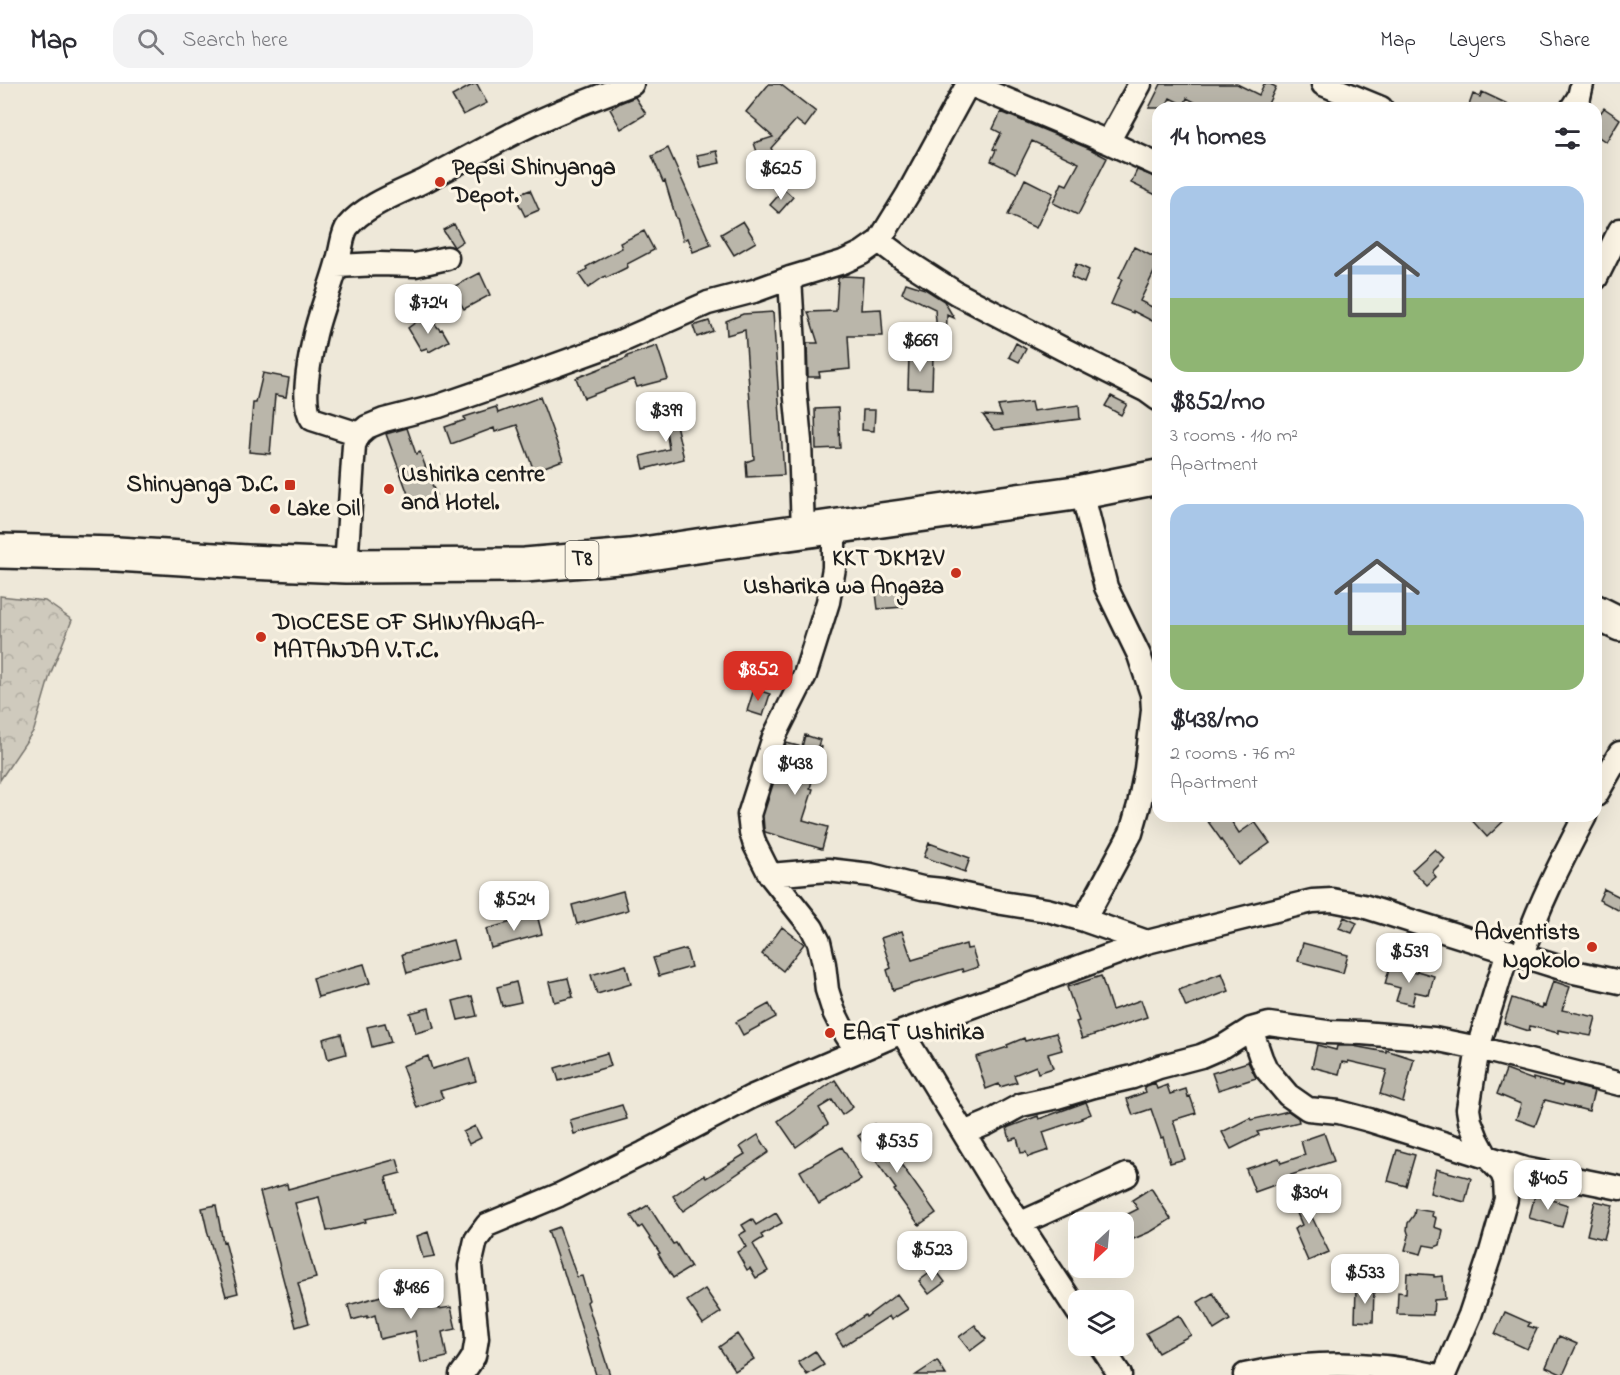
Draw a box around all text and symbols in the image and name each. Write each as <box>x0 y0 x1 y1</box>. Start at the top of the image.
search box <box>113 14 533 68</box>
text: Map <box>30 21 77 62</box>
icon: search <box>134 25 167 58</box>
text: Search here <box>182 25 288 57</box>
text: Map <box>1380 26 1416 56</box>
text: Layers <box>1449 26 1506 56</box>
text: Share <box>1539 26 1590 56</box>
text: 14 homes <box>1170 119 1266 157</box>
icon: filters <box>1551 122 1584 155</box>
pin: $625 <box>745 150 817 201</box>
place label: Pepsi Shinyanga Depot. <box>451 151 616 214</box>
text: $625 <box>760 155 802 184</box>
marker: Pepsi Shinyanga Depot. <box>433 175 447 189</box>
icon: home <box>1323 225 1431 333</box>
pin: $724 <box>392 284 464 335</box>
text: $724 <box>409 289 447 318</box>
pin: $669 <box>884 322 956 373</box>
text: $669 <box>902 327 938 356</box>
text: $852/mo <box>1170 384 1265 422</box>
pin: $399 <box>630 392 702 443</box>
text: $399 <box>650 397 682 426</box>
text: 3 rooms · 110 m² <box>1170 422 1298 451</box>
text: Apartment <box>1170 451 1258 480</box>
place label: Ushirika centre and Hotel. <box>401 458 546 521</box>
place label: Shinyanga D.C. <box>127 468 278 504</box>
marker: Shinyanga D.C. <box>283 478 297 492</box>
marker: Ushirika centre and Hotel. <box>382 482 396 496</box>
place label: Lake Oil <box>287 492 360 527</box>
marker: Lake Oil <box>268 502 282 516</box>
road number: T8 <box>566 541 598 579</box>
place label: KKT DKMZV Usharika wa Angaza <box>743 542 945 606</box>
icon: home <box>1323 543 1431 651</box>
marker: KKT DKMZV Usharika wa Angaza <box>949 566 963 580</box>
place label: DIOCESE OF SHINYANGA- MATANDA V.T.C. <box>272 606 545 669</box>
marker: DIOCESE OF SHINYANGA- MATANDA V.T.C. <box>254 630 268 644</box>
pin: $852 <box>722 651 794 702</box>
text: $852 <box>738 656 778 685</box>
text: $438/mo <box>1170 702 1259 740</box>
text: 2 rooms · 76 m² <box>1170 740 1295 769</box>
pin: $438 <box>759 745 831 796</box>
text: $438 <box>777 750 813 779</box>
text: Apartment <box>1170 769 1258 798</box>
pin: $524 <box>478 881 550 932</box>
text: $524 <box>493 886 535 915</box>
place label: Adventists Ngokolo <box>1474 916 1580 980</box>
pin: $539 <box>1373 933 1445 984</box>
text: $539 <box>1390 938 1428 967</box>
marker: Adventists Ngokolo <box>1585 940 1599 954</box>
place label: EAGT Ushirika <box>842 1016 985 1051</box>
marker: EAGT Ushirika <box>823 1026 837 1040</box>
pin: $535 <box>861 1123 933 1174</box>
text: $535 <box>875 1128 919 1157</box>
pin: $405 <box>1512 1160 1584 1211</box>
text: $405 <box>1528 1165 1568 1194</box>
pin: $304 <box>1273 1174 1345 1225</box>
text: $304 <box>1290 1179 1328 1208</box>
north arrow <box>1068 1212 1134 1278</box>
map controls <box>1068 1212 1134 1356</box>
pin: $523 <box>896 1231 968 1282</box>
text: $523 <box>911 1236 953 1265</box>
pin: $533 <box>1329 1254 1401 1305</box>
text: $533 <box>1345 1259 1385 1288</box>
pin: $486 <box>375 1269 447 1320</box>
text: $486 <box>393 1274 429 1303</box>
button: layers <box>1068 1290 1134 1356</box>

